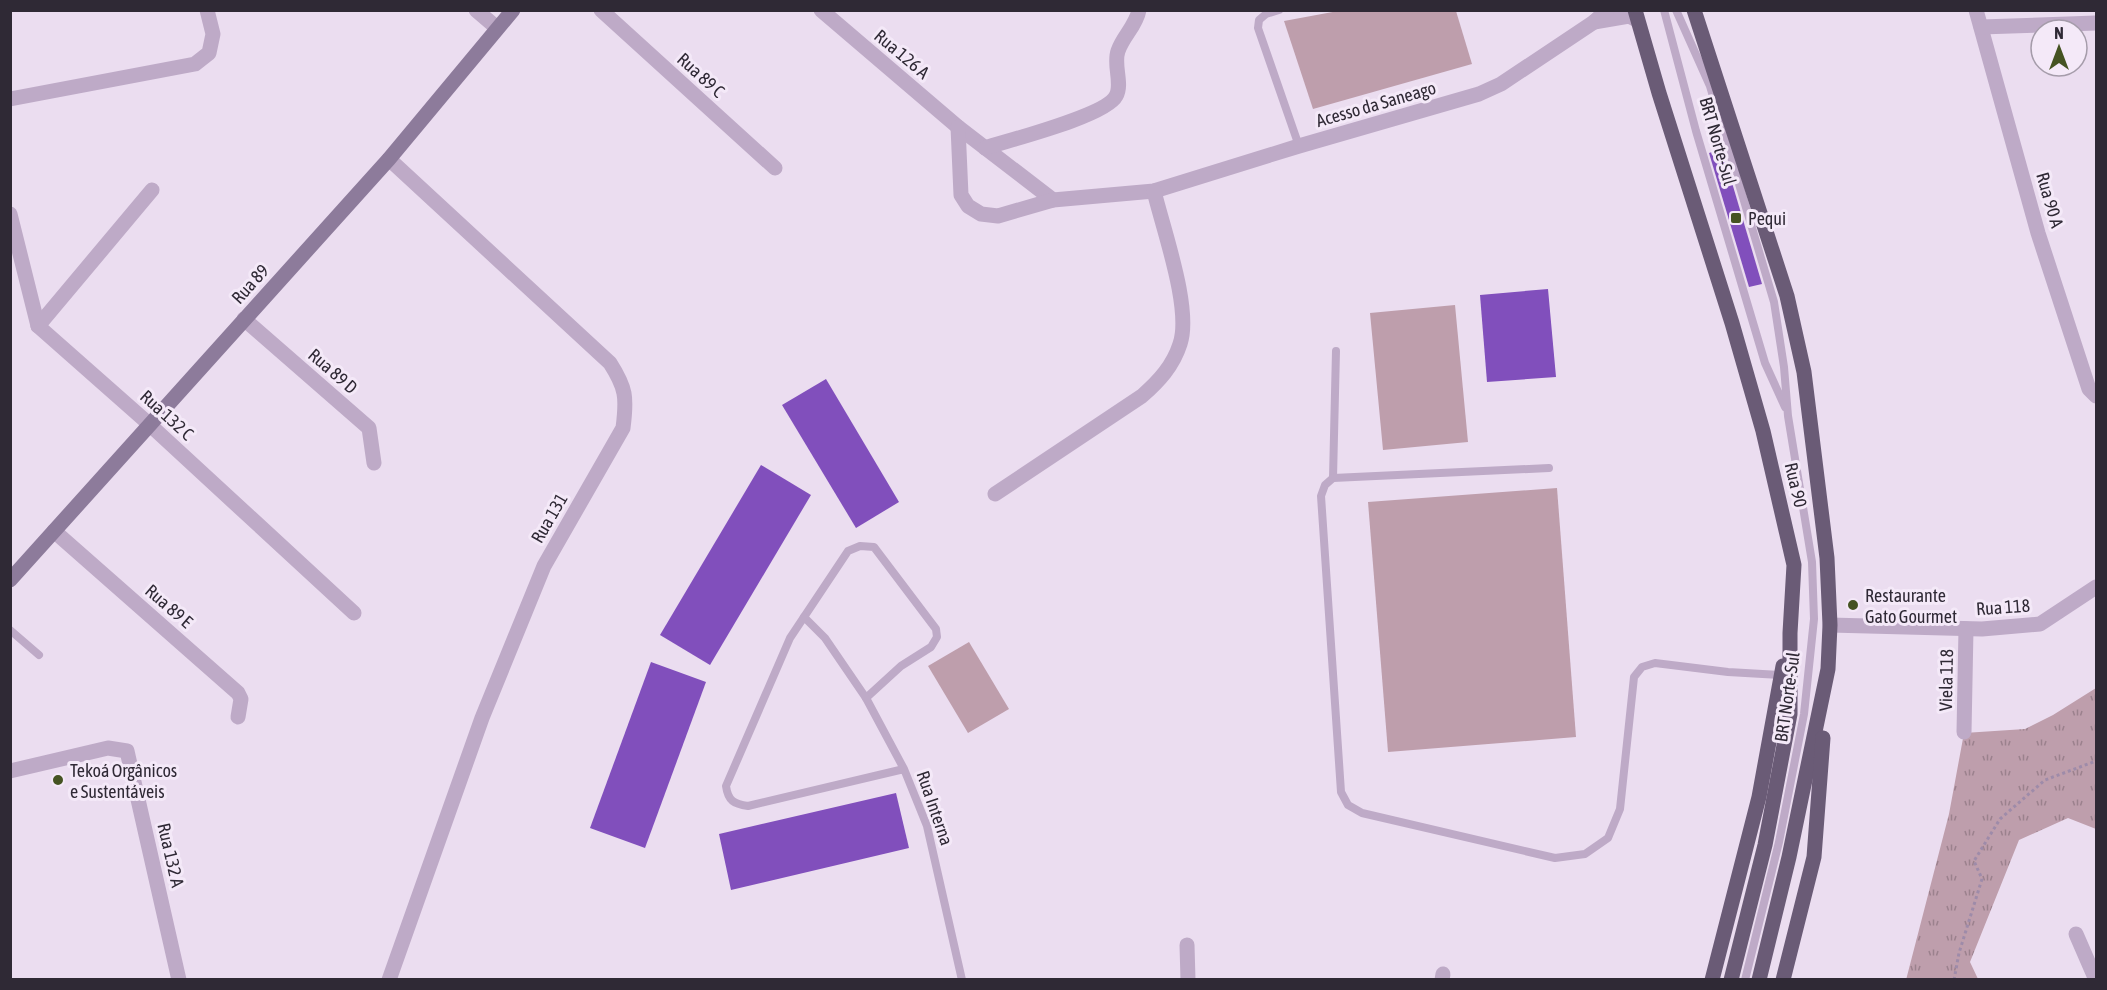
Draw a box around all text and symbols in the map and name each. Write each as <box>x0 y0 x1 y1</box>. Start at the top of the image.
north arrow <box>2029 18 2089 78</box>
text: N <box>2054 24 2064 42</box>
street label: Rua 126 A <box>870 25 934 83</box>
street label: Rua 89 C <box>673 48 729 102</box>
street label: Acesso da Saneago <box>1314 77 1438 131</box>
street label: BRT Norte-Sul <box>1695 94 1741 188</box>
street label: Rua 90 A <box>2032 170 2068 230</box>
place label: Pequi <box>1748 208 1786 229</box>
marker: Pequi <box>1729 211 1743 225</box>
street label: Rua 89 <box>227 260 273 308</box>
street label: Rua 89 D <box>304 344 362 398</box>
street label: Rua 132 C <box>136 386 198 444</box>
street label: Rua 90 <box>1781 460 1811 510</box>
street label: Rua 131 <box>526 489 572 547</box>
street label: Rua 89 E <box>141 580 197 632</box>
place label: Restaurante Gato Gourmet <box>1865 585 1957 627</box>
street label: Rua 118 <box>1975 595 2031 619</box>
marker: Restaurante Gato Gourmet <box>1846 598 1860 612</box>
street label: Viela 118 <box>1935 649 1957 711</box>
street label: BRT Norte-Sul <box>1770 650 1804 743</box>
place label: Tekoá Orgânicos e Sustentáveis <box>70 760 177 802</box>
street label: Rua Interna <box>912 768 958 848</box>
marker: Tekoá Orgânicos e Sustentáveis <box>51 773 65 787</box>
street label: Rua 132 A <box>153 821 189 889</box>

